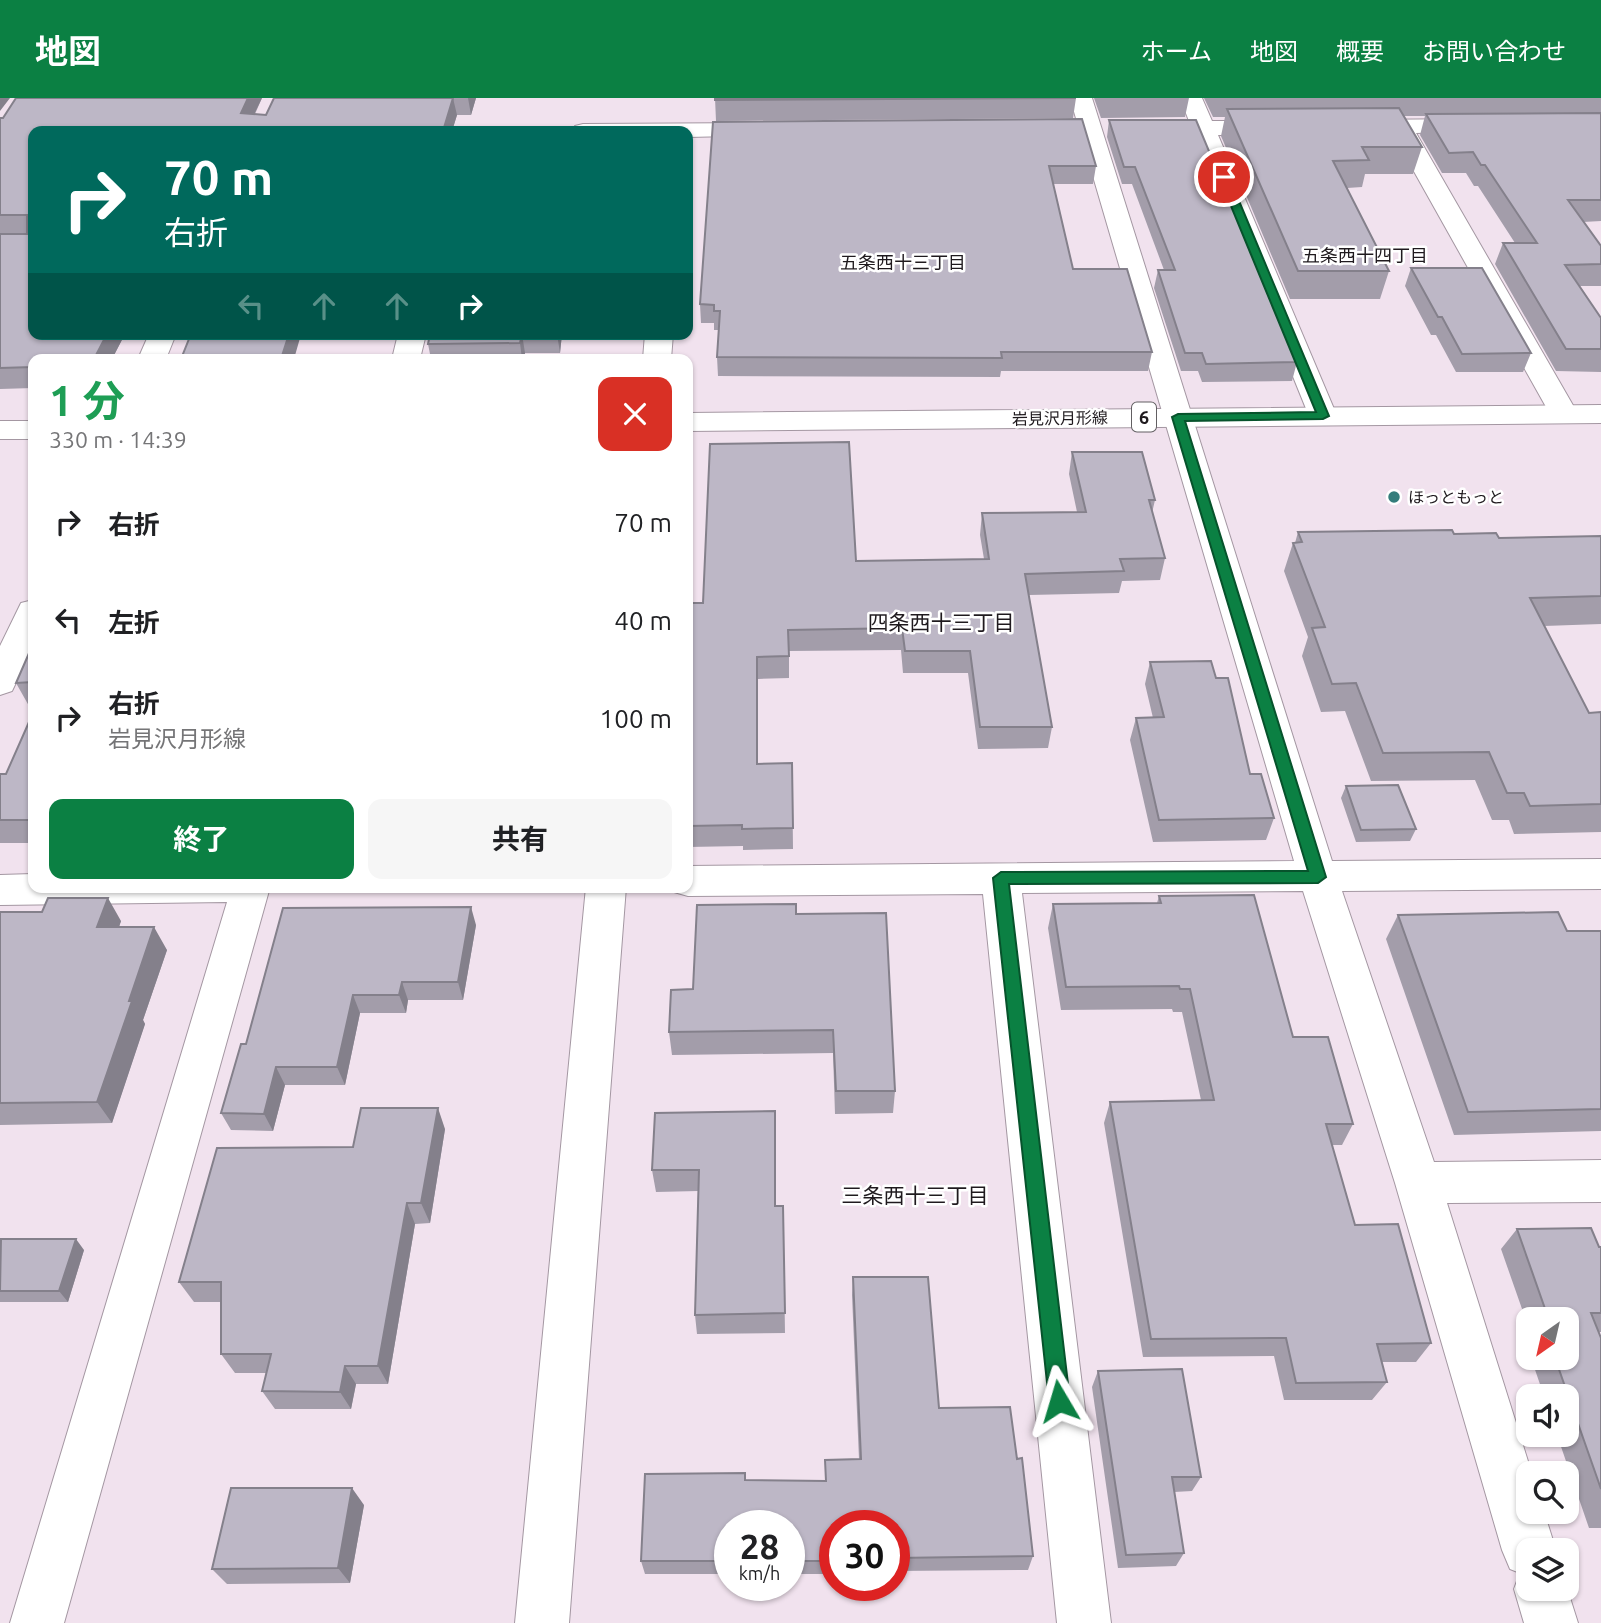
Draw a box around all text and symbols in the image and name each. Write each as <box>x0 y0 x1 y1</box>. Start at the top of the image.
text: 地図 <box>35 32 101 69</box>
text: ホーム <box>1141 38 1212 65</box>
text: 地図 <box>1250 38 1298 65</box>
text: 概要 <box>1336 38 1384 65</box>
text: お問い合わせ <box>1422 38 1566 65</box>
pin <box>1194 147 1254 207</box>
text: 70 m <box>164 149 273 204</box>
icon: right <box>49 154 140 245</box>
icon: arrive <box>1205 158 1243 196</box>
text: 右折 <box>164 214 228 250</box>
district label: 五条西十四丁目 <box>1302 245 1428 265</box>
district label: 五条西十三丁目 <box>840 252 966 272</box>
icon: left <box>232 287 270 325</box>
icon: ahead <box>305 287 343 325</box>
icon: ahead <box>378 287 416 325</box>
icon: right <box>451 287 489 325</box>
text: 1 分 <box>49 377 125 424</box>
button: close <box>598 377 672 451</box>
road number: 6 <box>1132 402 1156 432</box>
street label: 岩見沢月形線 <box>1012 408 1108 428</box>
text: 330 m · 14:39 <box>49 427 187 452</box>
place label: ほっともっと <box>1408 488 1504 506</box>
marker: ほっともっと <box>1386 489 1402 505</box>
icon: right <box>49 503 87 541</box>
text: 70 m <box>614 508 672 537</box>
text: 右折 <box>108 510 160 539</box>
icon: left <box>49 601 87 639</box>
text: 40 m <box>614 606 672 635</box>
text: 左折 <box>108 608 160 637</box>
district label: 四条西十三丁目 <box>868 610 1015 634</box>
text: 右折 <box>108 689 160 718</box>
icon: right <box>49 699 87 737</box>
text: 100 m <box>600 704 672 733</box>
text: 岩見沢月形線 <box>108 726 246 751</box>
button: 終了 <box>49 799 354 879</box>
button: 共有 <box>368 799 672 879</box>
district label: 三条西十三丁目 <box>842 1183 989 1207</box>
north arrow <box>1516 1307 1578 1370</box>
map controls <box>1516 1307 1579 1601</box>
position arrow <box>1022 1364 1096 1438</box>
button: sound <box>1516 1384 1579 1447</box>
button: search <box>1516 1461 1579 1524</box>
speed limit sign: 30 <box>819 1510 910 1601</box>
text: 28 <box>740 1526 779 1566</box>
button: layers <box>1516 1538 1579 1601</box>
text: km/h <box>739 1563 780 1583</box>

